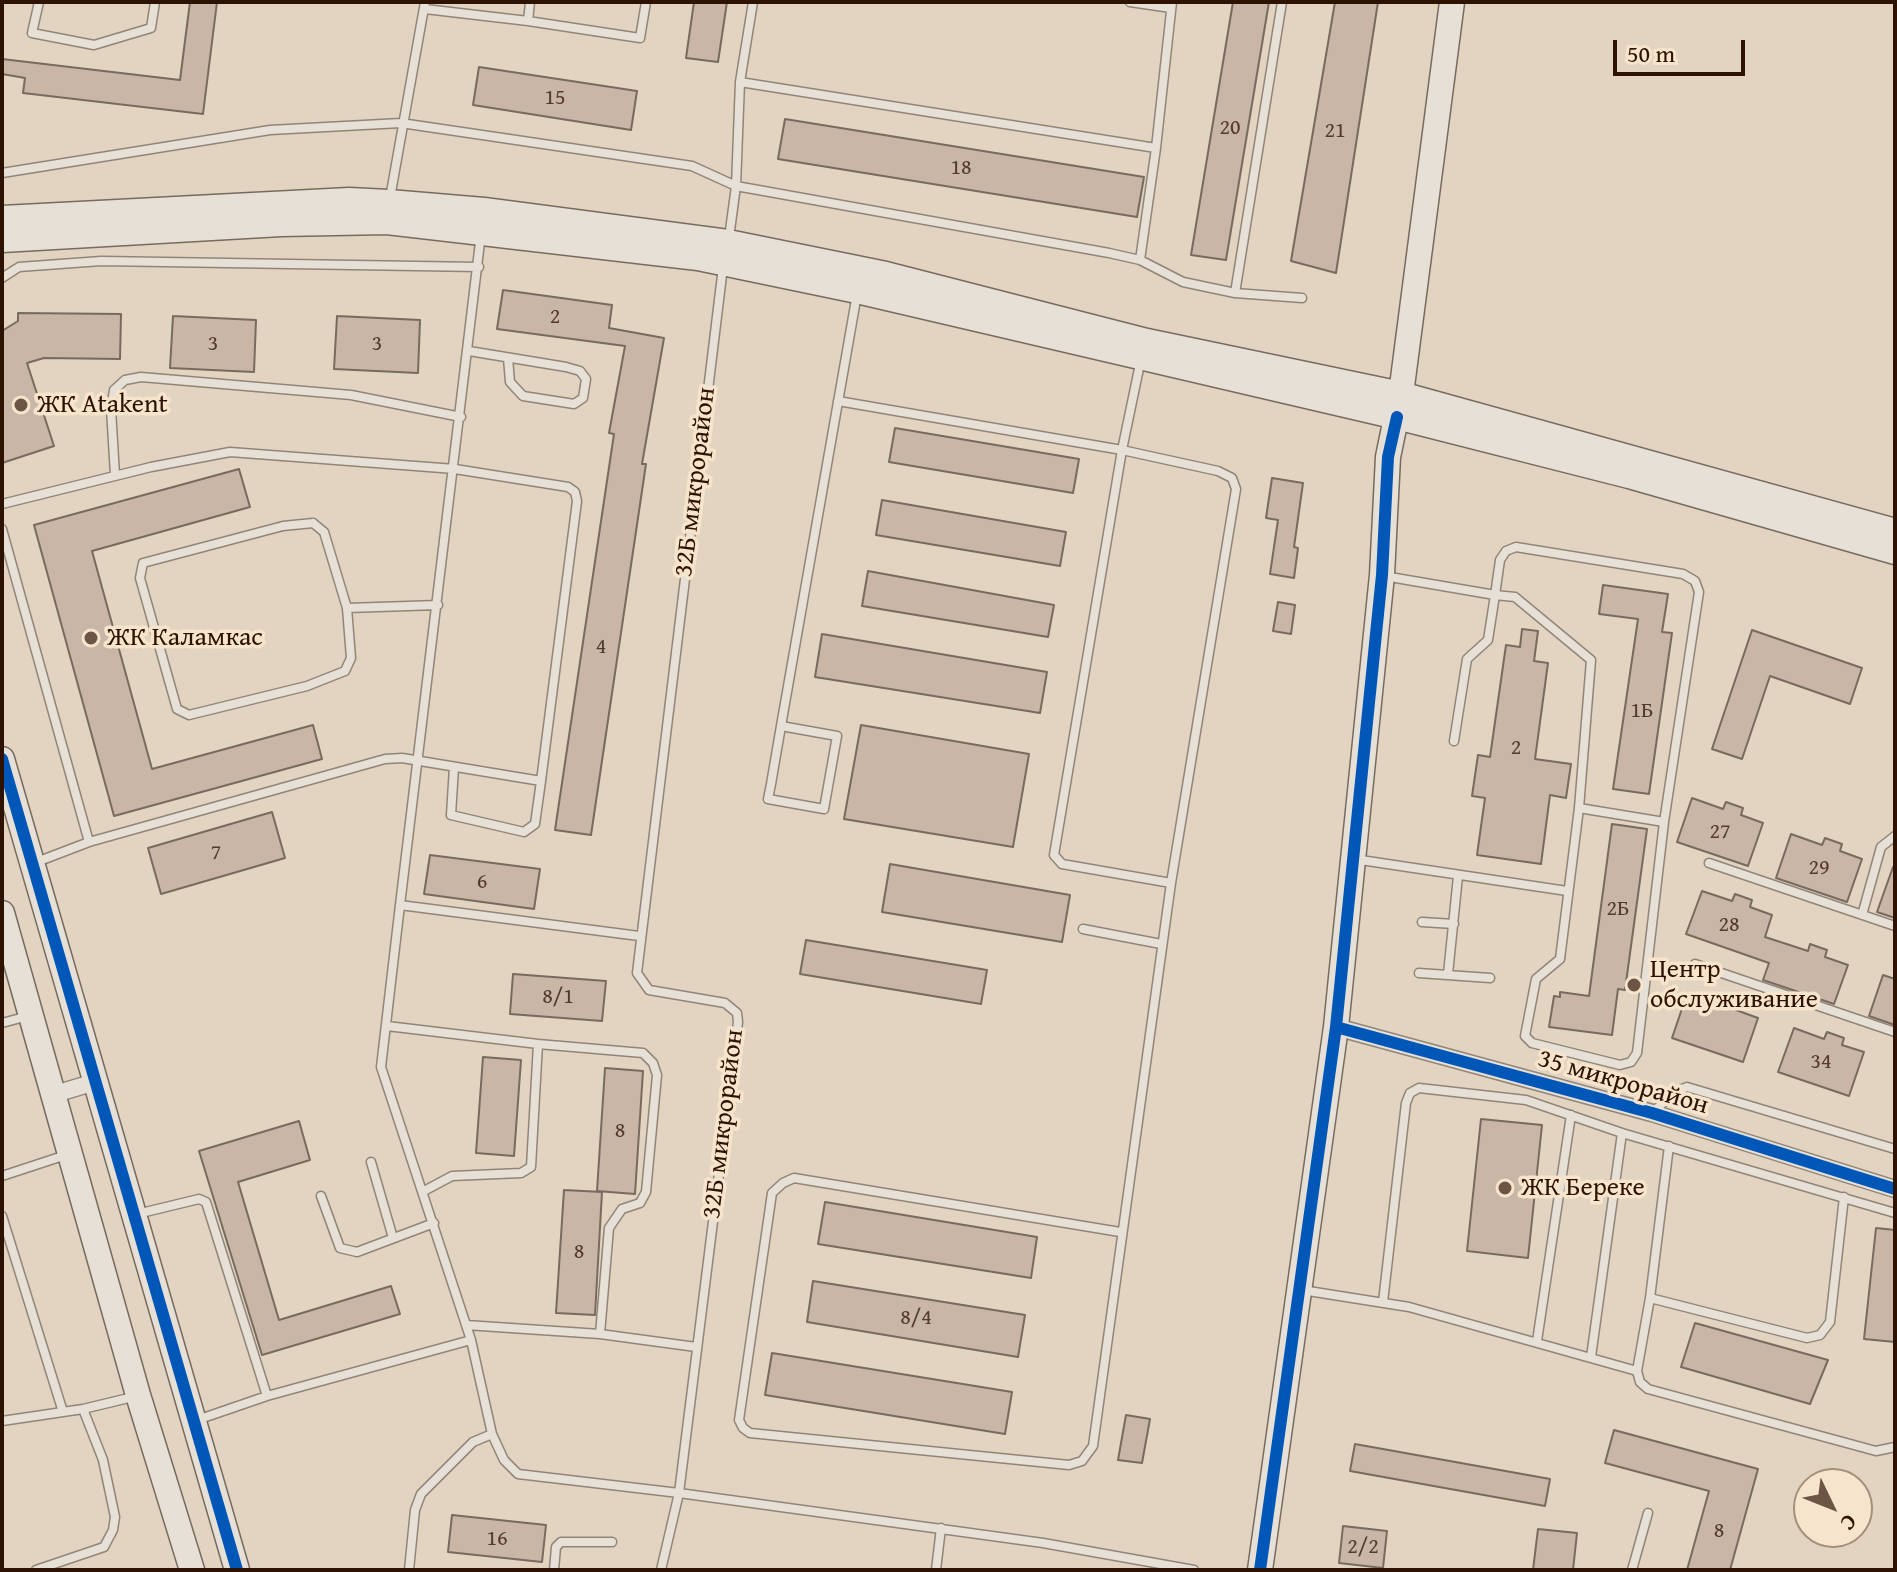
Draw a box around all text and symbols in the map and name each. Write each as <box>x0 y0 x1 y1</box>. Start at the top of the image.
scale bar <box>1617 24 1749 74</box>
text: 50 m <box>1627 36 1675 71</box>
house number: 15 <box>544 85 566 111</box>
house number: 20 <box>1219 115 1241 141</box>
house number: 21 <box>1324 118 1346 144</box>
house number: 18 <box>950 155 972 181</box>
house number: 2 <box>550 304 560 330</box>
house number: 3 <box>208 331 218 357</box>
house number: 3 <box>372 331 382 357</box>
street label: 32Б микрорайон <box>669 385 723 579</box>
place label: ЖК Atakent <box>37 389 168 421</box>
marker: ЖК Atakent <box>12 396 30 414</box>
place label: ЖК Каламкас <box>107 622 263 654</box>
marker: ЖК Каламкас <box>82 629 100 647</box>
house number: 4 <box>596 634 606 660</box>
house number: 1Б <box>1630 698 1654 724</box>
house number: 2 <box>1511 735 1521 761</box>
house number: 27 <box>1709 819 1731 845</box>
house number: 7 <box>211 840 221 866</box>
house number: 29 <box>1808 855 1830 881</box>
house number: 6 <box>477 869 487 895</box>
house number: 2Б <box>1606 896 1630 922</box>
house number: 28 <box>1718 912 1740 938</box>
place label: Центр обслуживание <box>1650 954 1818 1016</box>
marker: Центр обслуживание <box>1625 976 1643 994</box>
house number: 8/1 <box>542 984 574 1010</box>
street label: 32Б микрорайон <box>697 1027 751 1221</box>
street label: 35 микрорайон <box>1534 1044 1712 1122</box>
house number: 34 <box>1810 1049 1832 1075</box>
house number: 8 <box>615 1118 625 1144</box>
place label: ЖК Береке <box>1521 1172 1645 1204</box>
marker: ЖК Береке <box>1496 1179 1514 1197</box>
house number: 8 <box>574 1239 584 1265</box>
house number: 8/4 <box>900 1305 932 1331</box>
north arrow <box>1793 1468 1873 1548</box>
text: С <box>1833 1508 1865 1538</box>
house number: 8 <box>1714 1518 1724 1544</box>
house number: 16 <box>486 1526 508 1552</box>
house number: 2/2 <box>1347 1534 1379 1560</box>

